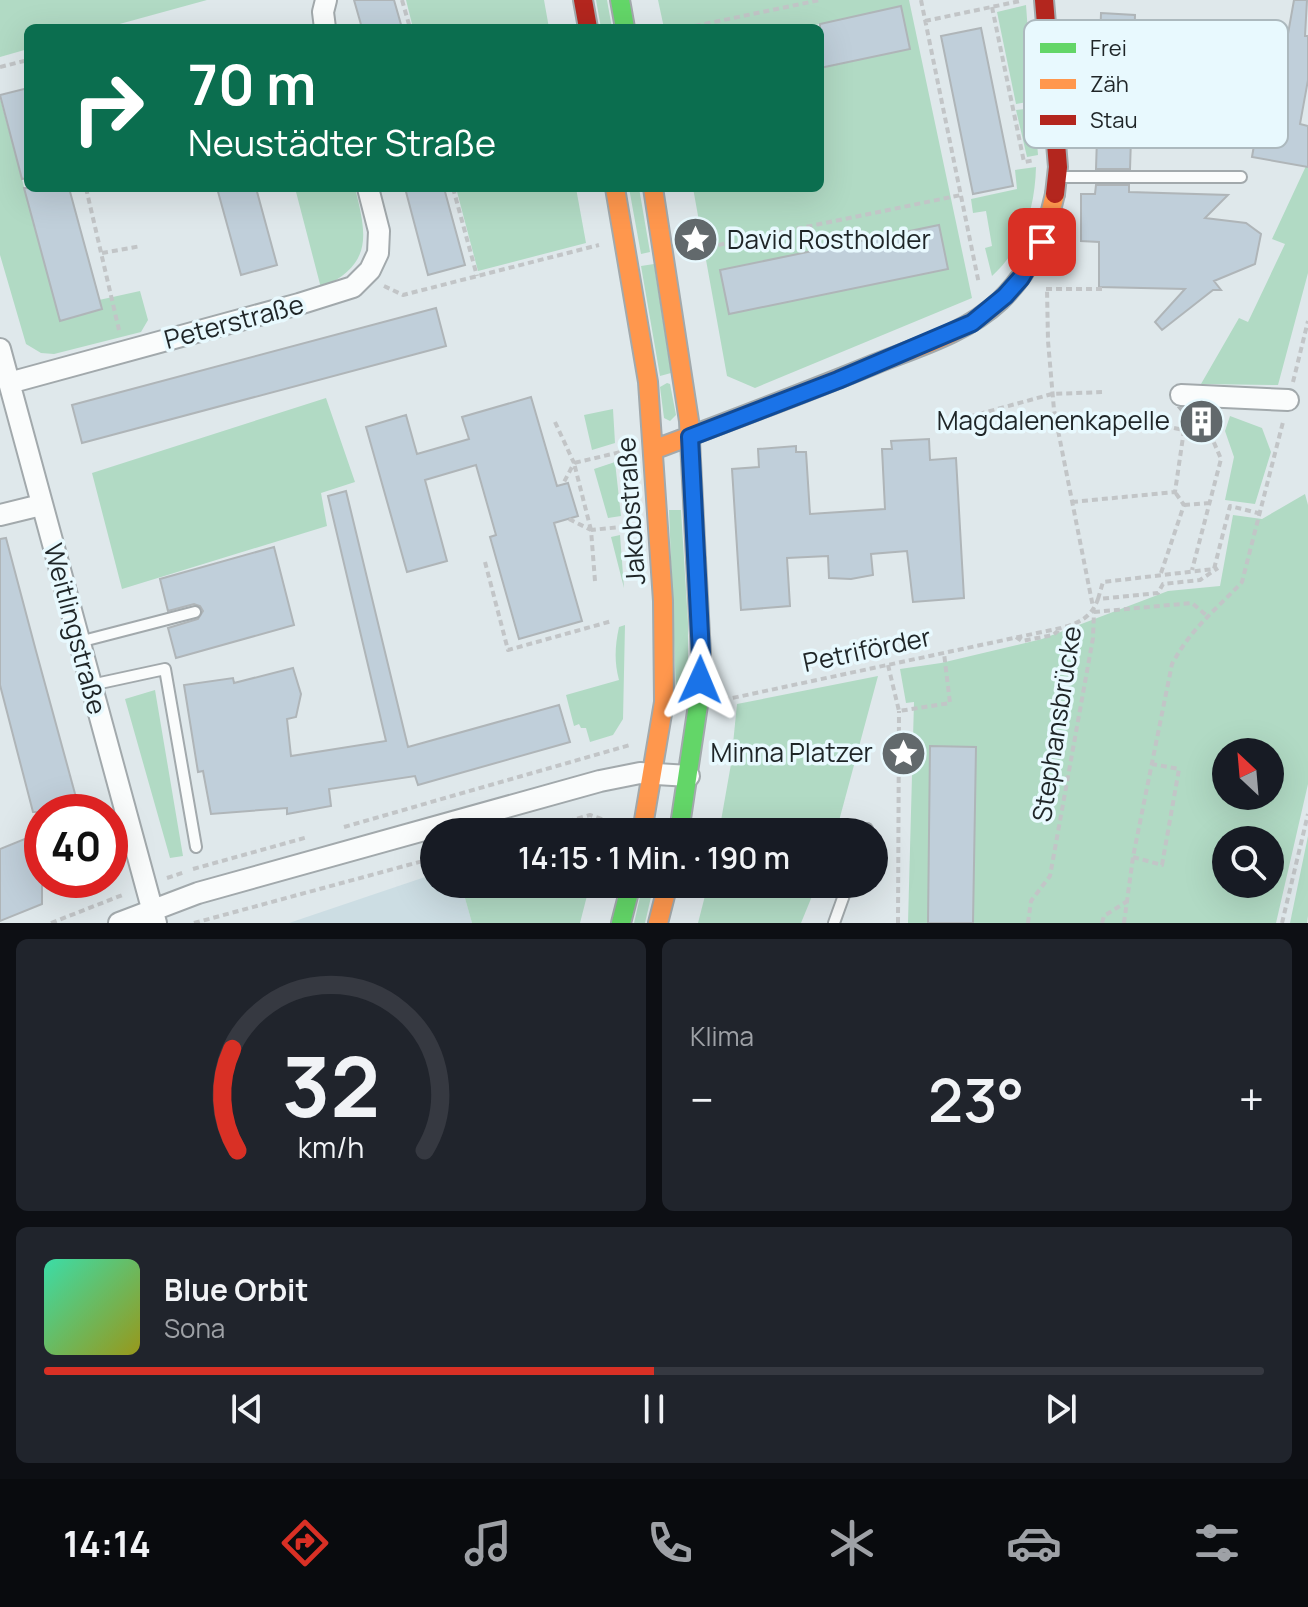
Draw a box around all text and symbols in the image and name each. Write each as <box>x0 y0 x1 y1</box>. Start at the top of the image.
legend <box>1024 20 1288 148</box>
text: Frei <box>1090 33 1127 63</box>
text: 70 m <box>188 45 316 122</box>
icon: right <box>56 56 160 160</box>
text: Zäh <box>1090 69 1129 99</box>
text: Stau <box>1090 105 1138 135</box>
text: Neustädter Straße <box>188 118 496 167</box>
pin <box>1008 208 1076 276</box>
place icon: David Rostholder <box>672 216 720 264</box>
icon: arrive <box>1020 220 1064 264</box>
place label: David Rostholder <box>727 221 931 257</box>
street label: Peterstraße <box>160 285 307 357</box>
building icon: Magdalenenkapelle <box>1177 397 1225 445</box>
place label: Magdalenenkapelle <box>937 402 1170 438</box>
street label: Jakobstraße <box>607 436 653 586</box>
street label: Weitlingstraße <box>36 539 116 718</box>
street label: Petriförder <box>800 618 934 680</box>
street label: Stephansbrücke <box>1023 623 1089 824</box>
position arrow <box>658 638 742 722</box>
place icon: Minna Platzer <box>880 729 928 777</box>
place label: Minna Platzer <box>711 734 873 770</box>
north arrow <box>1212 738 1284 810</box>
map controls <box>1212 738 1284 898</box>
speed limit sign: 40 <box>24 794 128 898</box>
button: search <box>1212 826 1284 898</box>
text: 14:15 · 1 Min. · 190 m <box>518 837 790 878</box>
text: Klima <box>690 1018 754 1054</box>
text: 32 <box>282 1028 380 1142</box>
text: 23° <box>928 1058 1024 1140</box>
text: − <box>690 1069 714 1129</box>
text: + <box>1239 1069 1264 1129</box>
text: km/h <box>298 1128 364 1167</box>
text: Blue Orbit <box>164 1269 309 1310</box>
text: Sona <box>164 1310 225 1346</box>
icon: previous <box>225 1387 269 1431</box>
icon: pause <box>632 1387 676 1431</box>
icon: next <box>1039 1387 1083 1431</box>
icon: directions <box>277 1515 333 1571</box>
icon: music <box>460 1515 516 1571</box>
icon: phone <box>642 1515 698 1571</box>
icon: climate <box>824 1515 880 1571</box>
icon: car <box>1006 1515 1062 1571</box>
icon: filters <box>1189 1515 1245 1571</box>
text: 14:14 <box>63 1519 151 1568</box>

